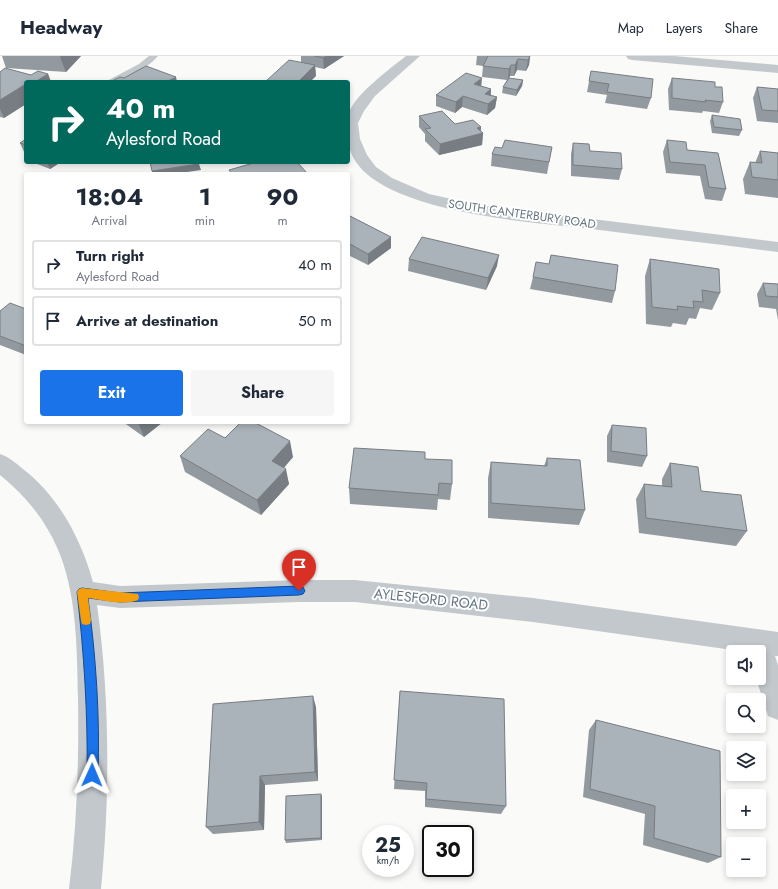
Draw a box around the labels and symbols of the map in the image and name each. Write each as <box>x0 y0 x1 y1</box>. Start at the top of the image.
street label: SOUTH CANTERBURY ROAD <box>447 195 597 233</box>
pin <box>282 550 316 591</box>
street label: AYLESFORD ROAD <box>373 583 489 615</box>
position arrow <box>71 754 113 796</box>
speed limit sign: 30 <box>422 825 474 877</box>

